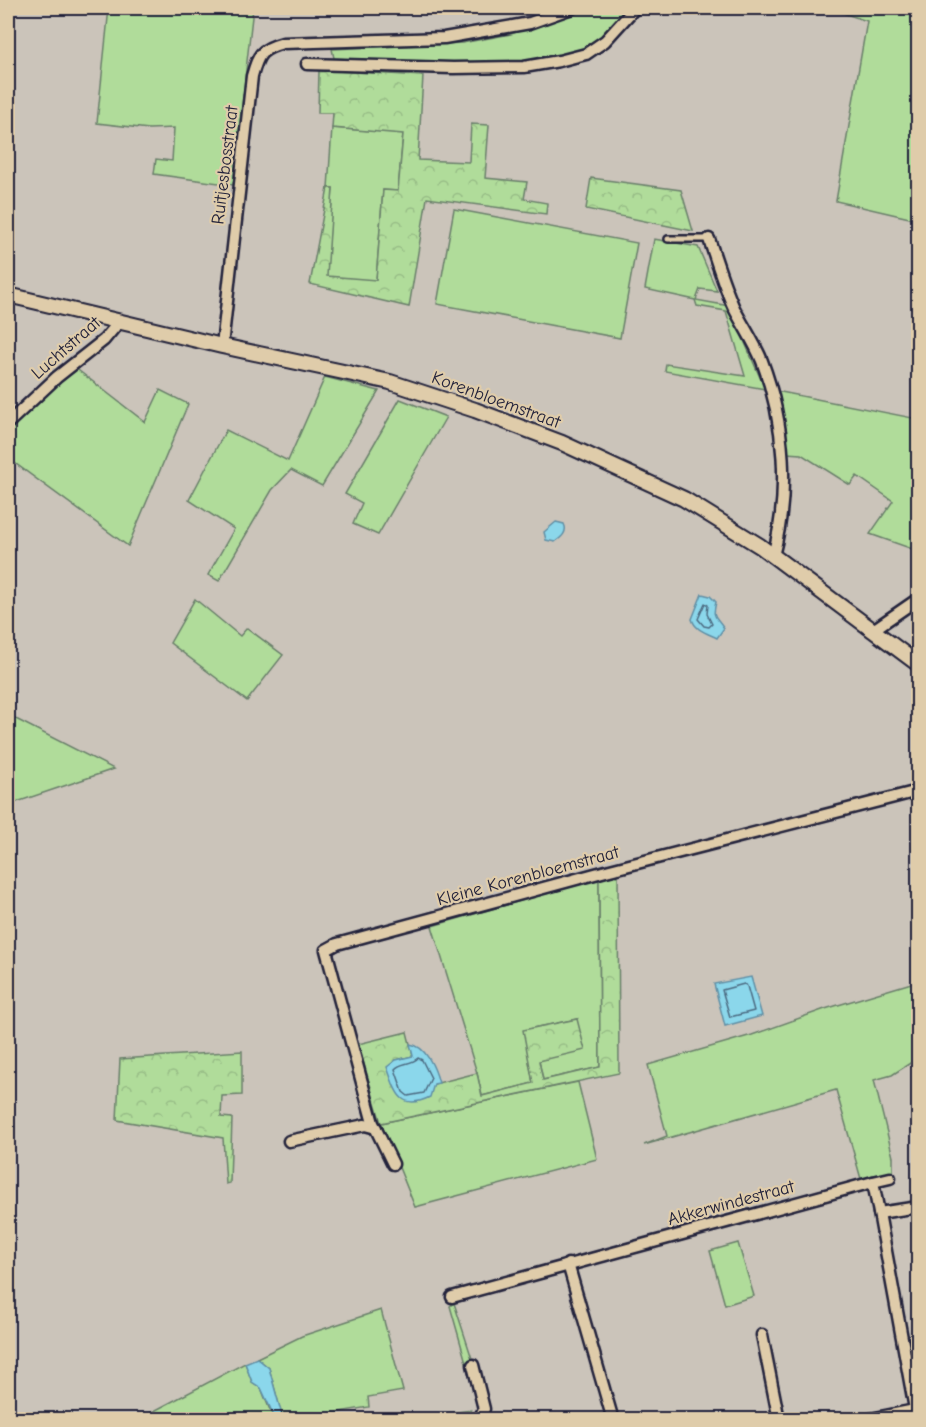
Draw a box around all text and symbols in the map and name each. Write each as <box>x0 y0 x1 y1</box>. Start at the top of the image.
street label: Ruitjesbosstraat <box>207 104 243 226</box>
street label: Luchtstraat <box>27 312 105 384</box>
street label: Korenbloemstraat <box>429 367 564 433</box>
street label: Kleine Korenbloemstraat <box>435 841 622 910</box>
street label: Akkerwindestraat <box>665 1176 797 1230</box>

